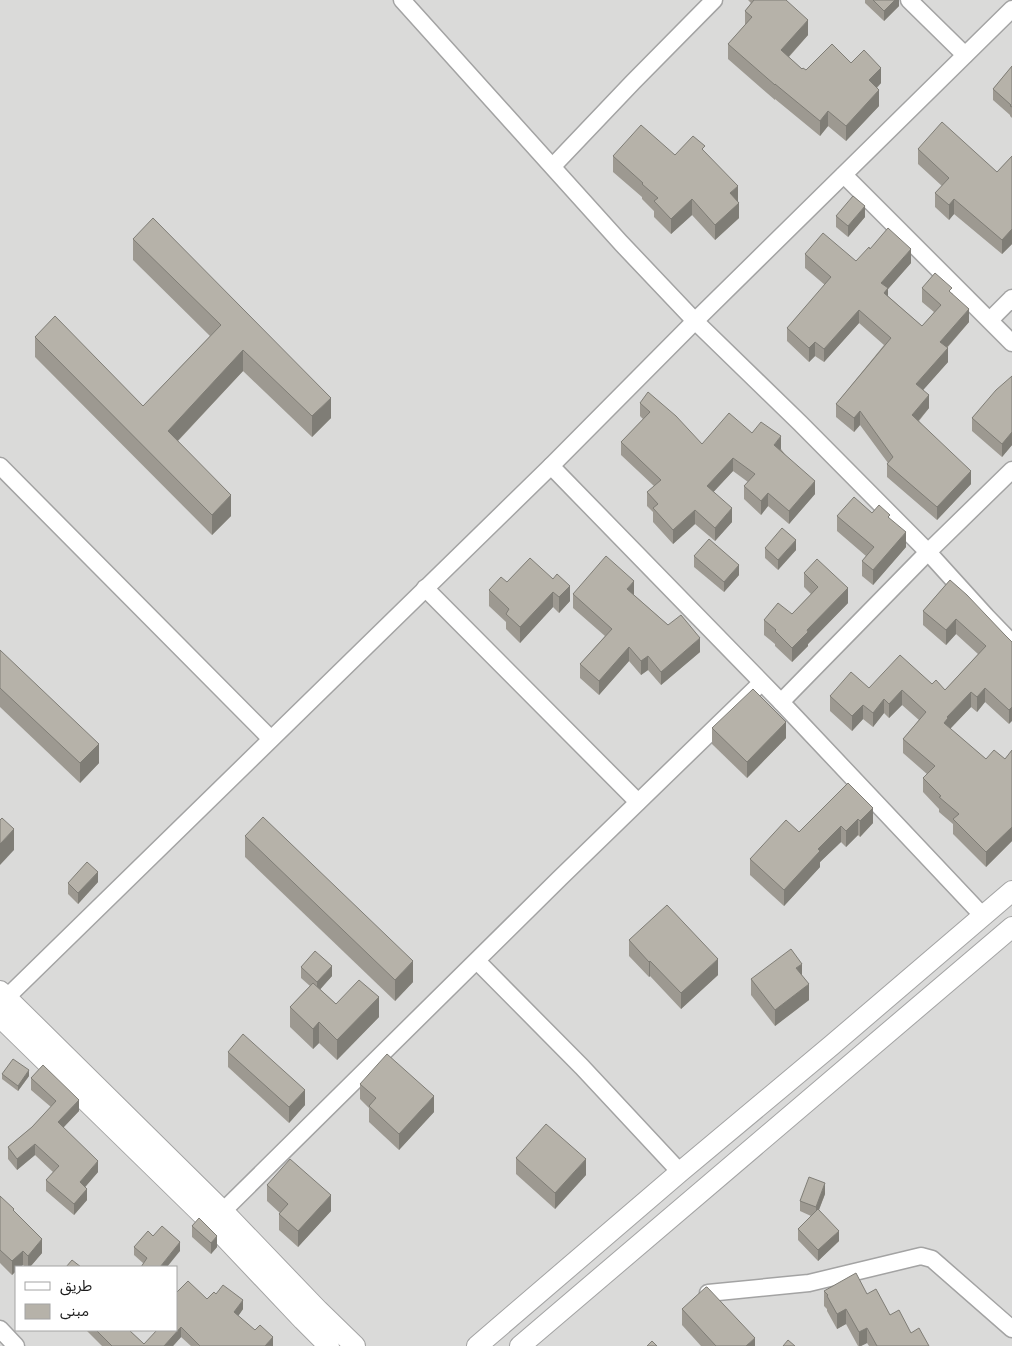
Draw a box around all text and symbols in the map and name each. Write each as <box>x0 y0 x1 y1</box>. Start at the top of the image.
legend <box>15 1266 178 1331</box>
text: طريق <box>60 1276 92 1296</box>
text: مبنى <box>60 1301 89 1320</box>

